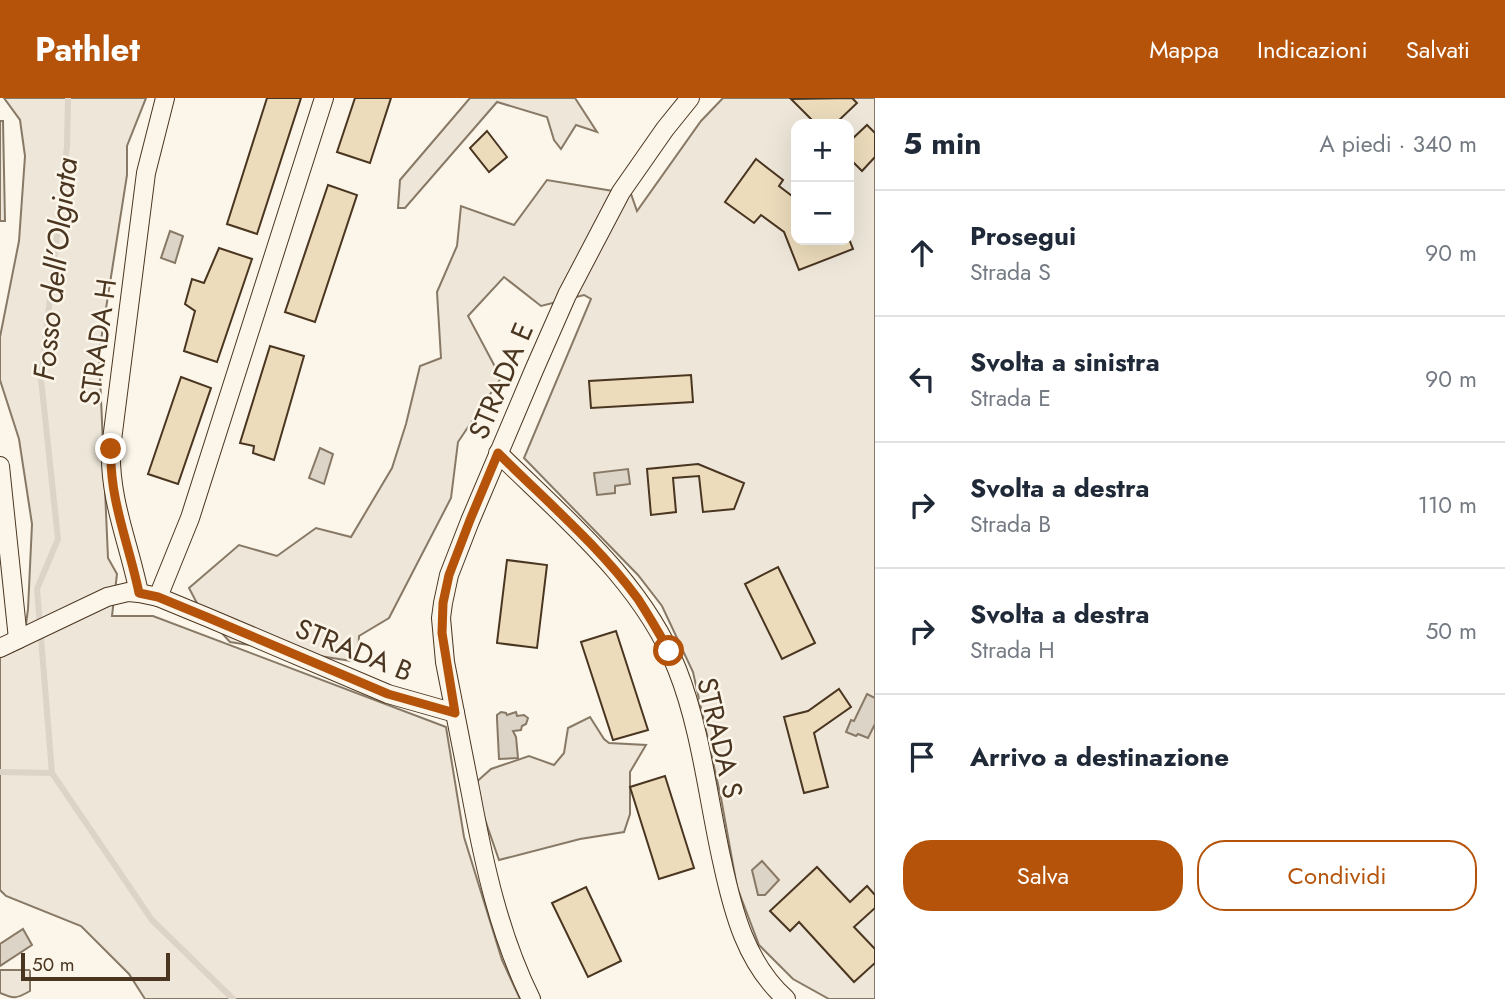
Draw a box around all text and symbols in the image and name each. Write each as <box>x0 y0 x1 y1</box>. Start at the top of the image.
text: Pathlet <box>35 26 140 73</box>
text: Mappa <box>1149 32 1219 67</box>
text: Indicazioni <box>1257 32 1368 67</box>
text: Salvati <box>1406 32 1470 67</box>
map controls <box>791 119 854 245</box>
button: + <box>791 119 854 182</box>
text: 5 min <box>903 122 981 165</box>
text: A piedi · 340 m <box>1320 127 1477 161</box>
water label: Fosso dell’Olgiata <box>22 155 88 383</box>
button: − <box>791 182 854 245</box>
text: Prosegui <box>970 217 1076 255</box>
icon: ahead <box>903 234 941 272</box>
text: 90 m <box>1425 236 1477 270</box>
text: Strada S <box>970 255 1051 289</box>
street label: STRADA H <box>69 276 127 408</box>
street label: STRADA E <box>458 316 544 446</box>
text: Svolta a sinistra <box>970 343 1160 381</box>
icon: left <box>903 360 941 398</box>
text: 90 m <box>1425 362 1477 396</box>
text: Strada E <box>970 381 1051 415</box>
route end <box>95 433 126 464</box>
text: Svolta a destra <box>970 469 1150 507</box>
icon: right <box>903 486 941 524</box>
text: 110 m <box>1418 488 1477 522</box>
text: Strada B <box>970 507 1051 541</box>
text: Svolta a destra <box>970 595 1150 633</box>
street label: STRADA B <box>289 608 419 692</box>
icon: right <box>903 612 941 650</box>
text: 50 m <box>1425 614 1477 648</box>
text: Strada H <box>970 633 1055 667</box>
route start <box>653 635 684 666</box>
street label: STRADA S <box>686 673 754 803</box>
icon: arrive <box>903 738 941 776</box>
text: Arrivo a destinazione <box>970 738 1229 776</box>
button: Salva <box>903 840 1183 911</box>
button: Condividi <box>1197 840 1477 911</box>
scale bar <box>21 950 170 982</box>
text: 50 m <box>32 951 75 978</box>

